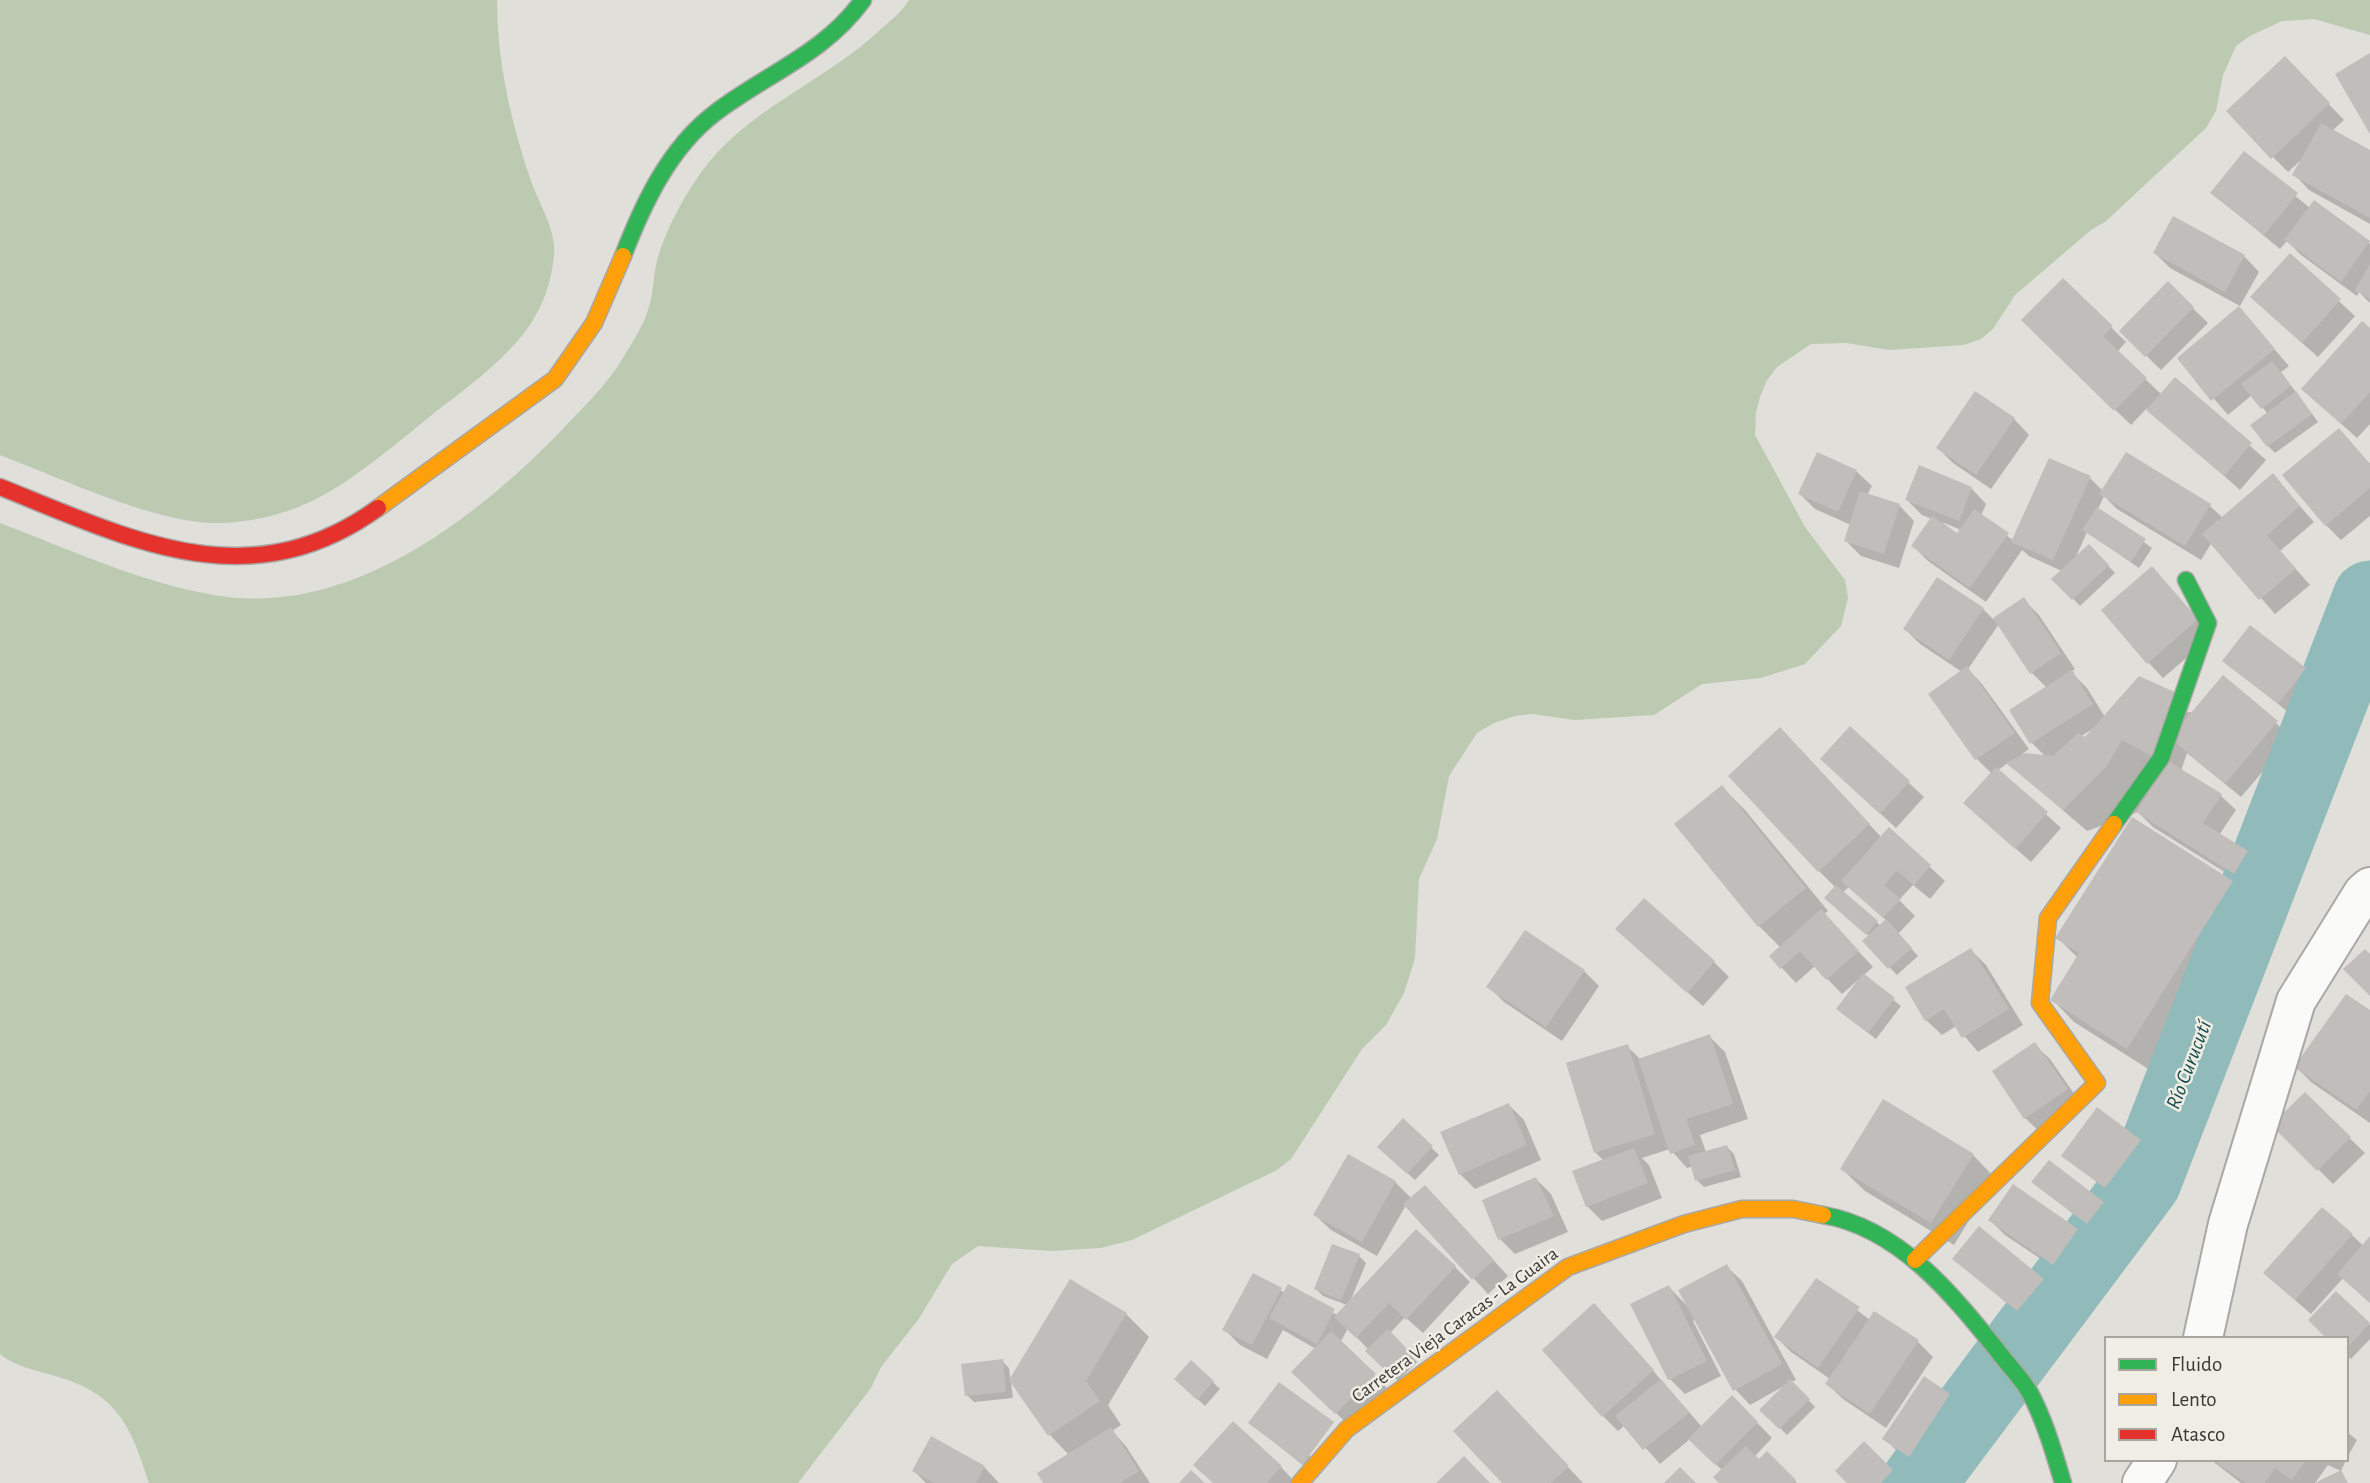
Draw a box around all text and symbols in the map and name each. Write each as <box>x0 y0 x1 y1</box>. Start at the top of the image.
water label: Río Curucutí <box>2161 1017 2217 1113</box>
street label: Carretera Vieja Caracas - La Guaira <box>1347 1242 1563 1408</box>
legend <box>2104 1336 2349 1462</box>
text: Fluido <box>2171 1354 2222 1375</box>
text: Lento <box>2171 1389 2217 1410</box>
text: Atasco <box>2171 1424 2225 1445</box>

